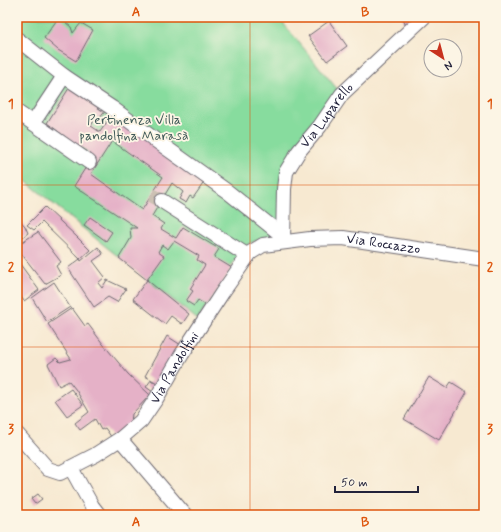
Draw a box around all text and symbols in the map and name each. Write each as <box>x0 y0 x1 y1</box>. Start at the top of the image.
text: A <box>132 4 140 21</box>
text: B <box>361 4 370 21</box>
north arrow <box>423 38 463 78</box>
text: N <box>441 57 455 73</box>
street label: Via Luparello <box>296 79 357 152</box>
text: 1 <box>8 96 14 113</box>
text: 1 <box>487 96 493 113</box>
park label: Pertinenza Villa pandolfina Marasà <box>79 111 189 145</box>
street label: Via Roccazzo <box>345 230 422 258</box>
text: 2 <box>8 259 15 276</box>
text: 2 <box>487 259 494 276</box>
street label: Via Pandolfini <box>146 328 203 407</box>
text: 3 <box>8 421 14 438</box>
text: 3 <box>487 421 493 438</box>
scale bar <box>335 468 418 494</box>
text: 50 m <box>341 475 368 491</box>
text: A <box>132 514 140 531</box>
text: B <box>361 514 370 531</box>

